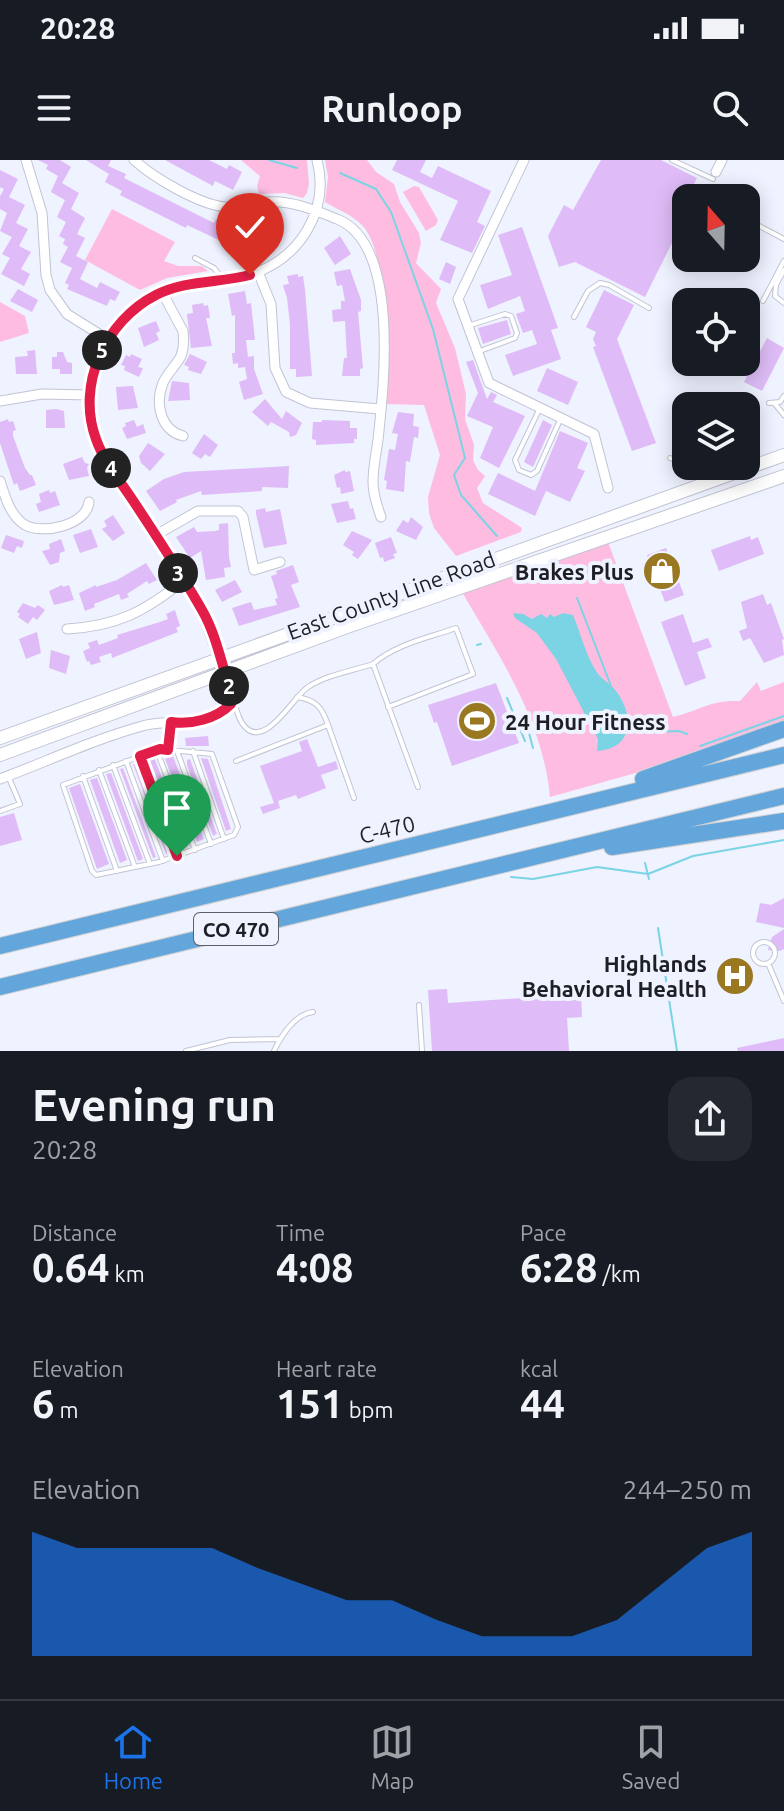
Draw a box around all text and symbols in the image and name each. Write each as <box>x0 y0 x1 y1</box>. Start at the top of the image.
text: 20:28 <box>40 11 115 45</box>
icon: menu <box>32 86 76 130</box>
icon: search <box>708 86 752 130</box>
text: Runloop <box>321 88 463 129</box>
north arrow <box>672 184 760 272</box>
map controls <box>672 184 760 480</box>
pin <box>216 193 284 275</box>
icon: check <box>228 205 272 249</box>
button: locate <box>672 288 760 376</box>
pin: 5 <box>82 330 122 370</box>
text: 5 <box>96 337 108 362</box>
button: layers <box>672 392 760 480</box>
pin: 4 <box>91 448 131 488</box>
text: 4 <box>105 455 117 480</box>
street label: East County Line Road <box>284 546 498 644</box>
shop icon: Brakes Plus <box>641 550 683 592</box>
pin: 3 <box>158 553 198 593</box>
place label: Brakes Plus <box>515 559 634 584</box>
text: 3 <box>172 560 184 585</box>
pin: 2 <box>209 666 249 706</box>
text: 2 <box>223 673 235 698</box>
sports icon: 24 Hour Fitness <box>456 700 498 742</box>
place label: 24 Hour Fitness <box>505 709 666 734</box>
pin <box>143 774 211 856</box>
icon: arrive <box>155 786 199 830</box>
street label: C-470 <box>356 810 418 848</box>
road number: CO 470 <box>194 913 278 945</box>
place label: Highlands Behavioral Health <box>522 951 707 1001</box>
hospital icon: Highlands Behavioral Health <box>714 955 756 997</box>
button: share <box>668 1077 752 1161</box>
text: Evening run <box>32 1080 276 1129</box>
text: 20:28 <box>32 1135 97 1164</box>
text: Distance <box>32 1220 117 1245</box>
text: Time <box>276 1220 325 1245</box>
text: Pace <box>520 1220 567 1245</box>
text: 0.64 <box>32 1245 110 1290</box>
text: 4:08 <box>276 1245 354 1290</box>
text: 6:28 <box>520 1245 598 1290</box>
text: km <box>110 1261 145 1286</box>
text: /km <box>598 1261 641 1286</box>
text: Elevation <box>32 1356 124 1381</box>
text: Heart rate <box>276 1356 377 1381</box>
text: kcal <box>520 1356 558 1381</box>
text: 6 <box>32 1381 55 1426</box>
text: 151 <box>276 1381 344 1426</box>
text: 44 <box>520 1381 565 1426</box>
text: m <box>55 1397 79 1422</box>
text: bpm <box>344 1397 393 1422</box>
text: Elevation <box>32 1475 140 1504</box>
text: 244–250 m <box>623 1475 752 1504</box>
tab: Home <box>104 1720 163 1793</box>
tab: Map <box>370 1720 414 1793</box>
tab: Saved <box>622 1720 680 1793</box>

